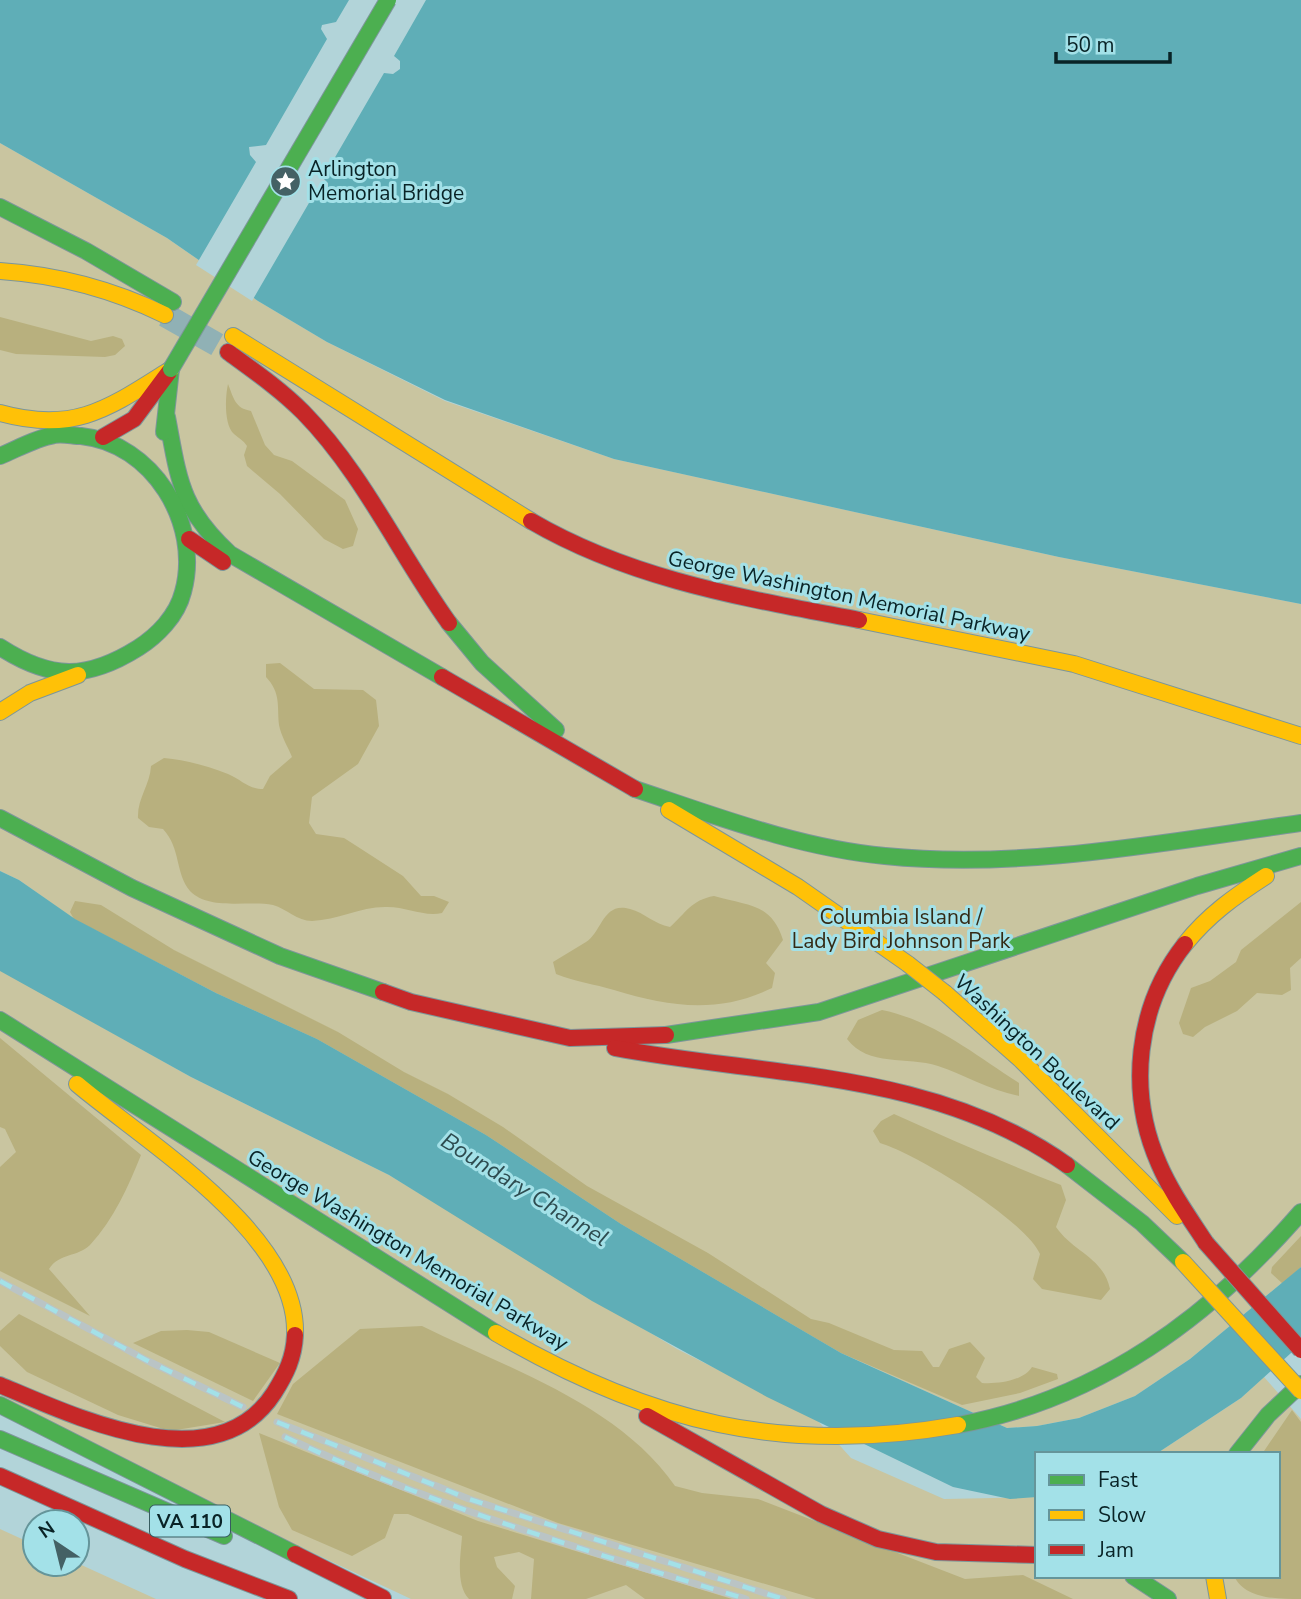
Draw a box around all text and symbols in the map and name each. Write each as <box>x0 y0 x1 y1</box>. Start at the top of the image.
scale bar <box>1056 21 1170 65</box>
text: 50 m <box>1066 31 1115 59</box>
place label: Arlington Memorial Bridge <box>308 155 464 207</box>
place icon: Arlington Memorial Bridge <box>268 164 302 198</box>
street label: George Washington Memorial Parkway <box>665 544 1033 648</box>
park label: Columbia Island / Lady Bird Johnson Park <box>792 903 1011 955</box>
street label: Washington Boulevard <box>948 968 1126 1136</box>
water label: Boundary Channel <box>435 1125 615 1254</box>
street label: George Washington Memorial Parkway <box>242 1143 574 1357</box>
legend <box>1035 1452 1280 1578</box>
text: Fast <box>1098 1466 1138 1494</box>
text: Slow <box>1098 1501 1147 1529</box>
road number: VA 110 <box>150 1506 230 1536</box>
north arrow <box>21 1508 91 1578</box>
text: N <box>34 1515 60 1545</box>
text: Jam <box>1097 1536 1134 1564</box>

